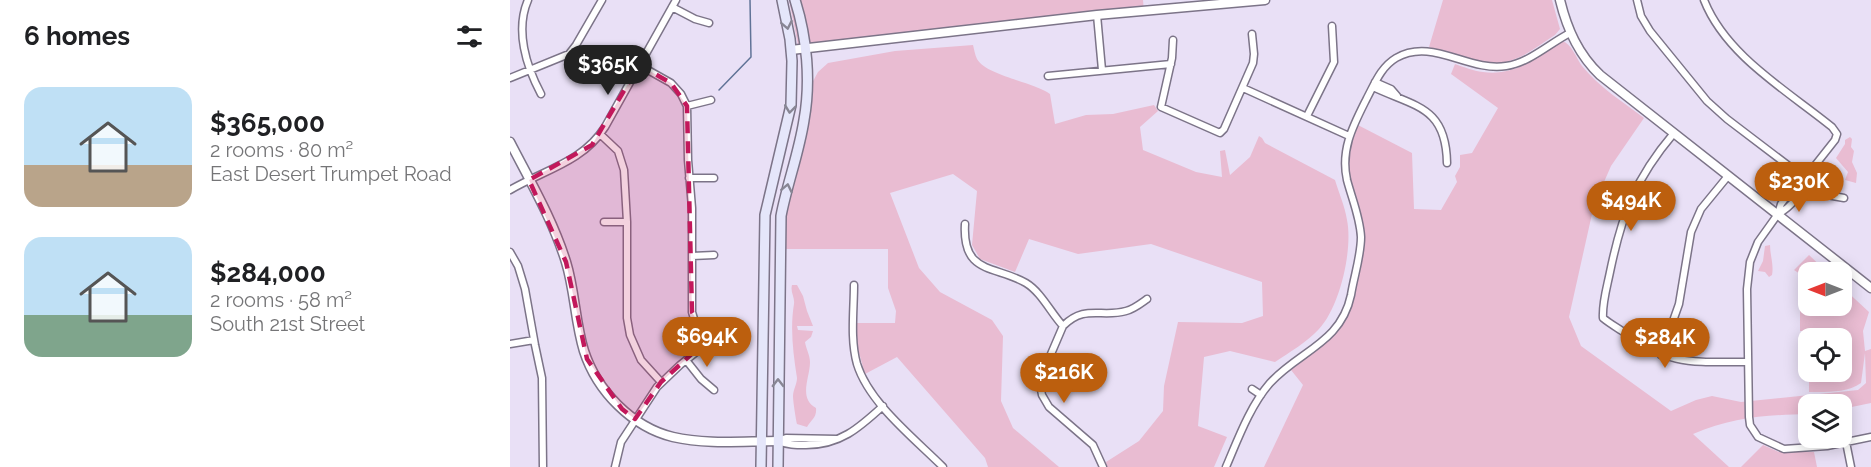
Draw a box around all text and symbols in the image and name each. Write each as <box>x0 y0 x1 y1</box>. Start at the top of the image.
icon: filters <box>453 20 486 53</box>
one-way arrow <box>780 20 793 30</box>
text: 6 homes <box>24 21 130 51</box>
pin: $365K <box>566 45 650 96</box>
text: $365K <box>578 52 638 76</box>
one-way arrow <box>784 104 797 113</box>
text: $365,000 <box>210 108 325 138</box>
icon: home <box>72 111 144 183</box>
text: 2 rooms · 80 m² <box>210 138 353 162</box>
text: East Desert Trumpet Road <box>210 162 452 186</box>
pin: $230K <box>1757 162 1841 213</box>
text: $230K <box>1769 169 1829 193</box>
pin: $494K <box>1589 181 1673 232</box>
one-way arrow <box>780 183 793 193</box>
text: $494K <box>1601 188 1661 212</box>
text: $284,000 <box>210 258 326 288</box>
icon: home <box>72 261 144 333</box>
north arrow <box>1798 262 1852 316</box>
map controls <box>1798 262 1852 448</box>
text: 2 rooms · 58 m² <box>210 288 352 312</box>
text: South 21st Street <box>210 312 365 336</box>
pin: $694K <box>665 317 749 368</box>
pin: $284K <box>1623 318 1707 369</box>
text: $694K <box>676 324 738 348</box>
text: $284K <box>1635 325 1695 349</box>
button: locate <box>1798 328 1852 382</box>
pin: $216K <box>1022 353 1106 404</box>
text: $216K <box>1034 360 1094 384</box>
one-way arrow <box>772 378 784 387</box>
button: layers <box>1798 394 1852 448</box>

